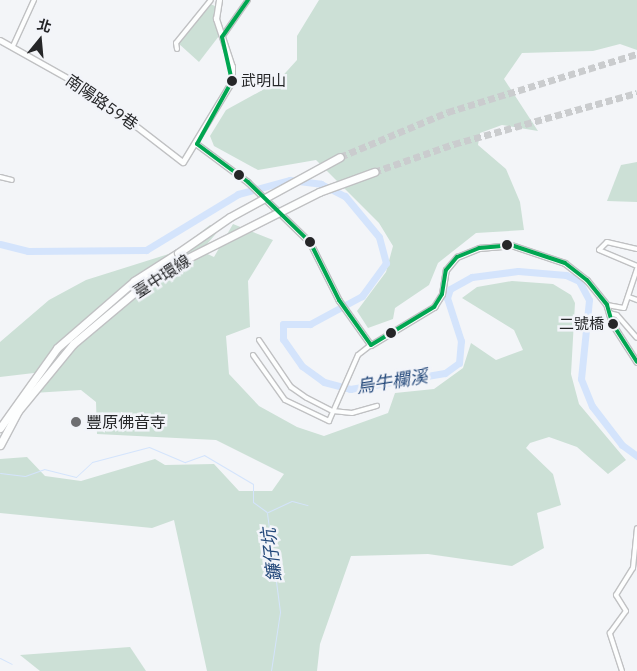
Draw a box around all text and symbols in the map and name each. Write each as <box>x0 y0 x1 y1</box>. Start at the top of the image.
north arrow <box>15 15 65 65</box>
text: 北 <box>35 15 54 36</box>
street label: 南陽路59巷 <box>62 70 142 134</box>
place label: 武明山 <box>241 72 286 90</box>
marker: 武明山 <box>227 76 237 86</box>
unlabelled marker <box>234 170 244 180</box>
unlabelled marker <box>305 237 315 247</box>
unlabelled marker <box>502 240 512 250</box>
street label: 臺中環線 <box>130 251 194 301</box>
place label: 二號橋 <box>559 315 604 333</box>
marker: 二號橋 <box>608 319 618 329</box>
unlabelled marker <box>386 328 396 338</box>
water label: 烏牛欄溪 <box>355 366 429 398</box>
place label: 豐原佛音寺 <box>86 412 166 432</box>
marker: 豐原佛音寺 <box>70 416 82 428</box>
water label: 鐮仔坑 <box>258 527 286 583</box>

